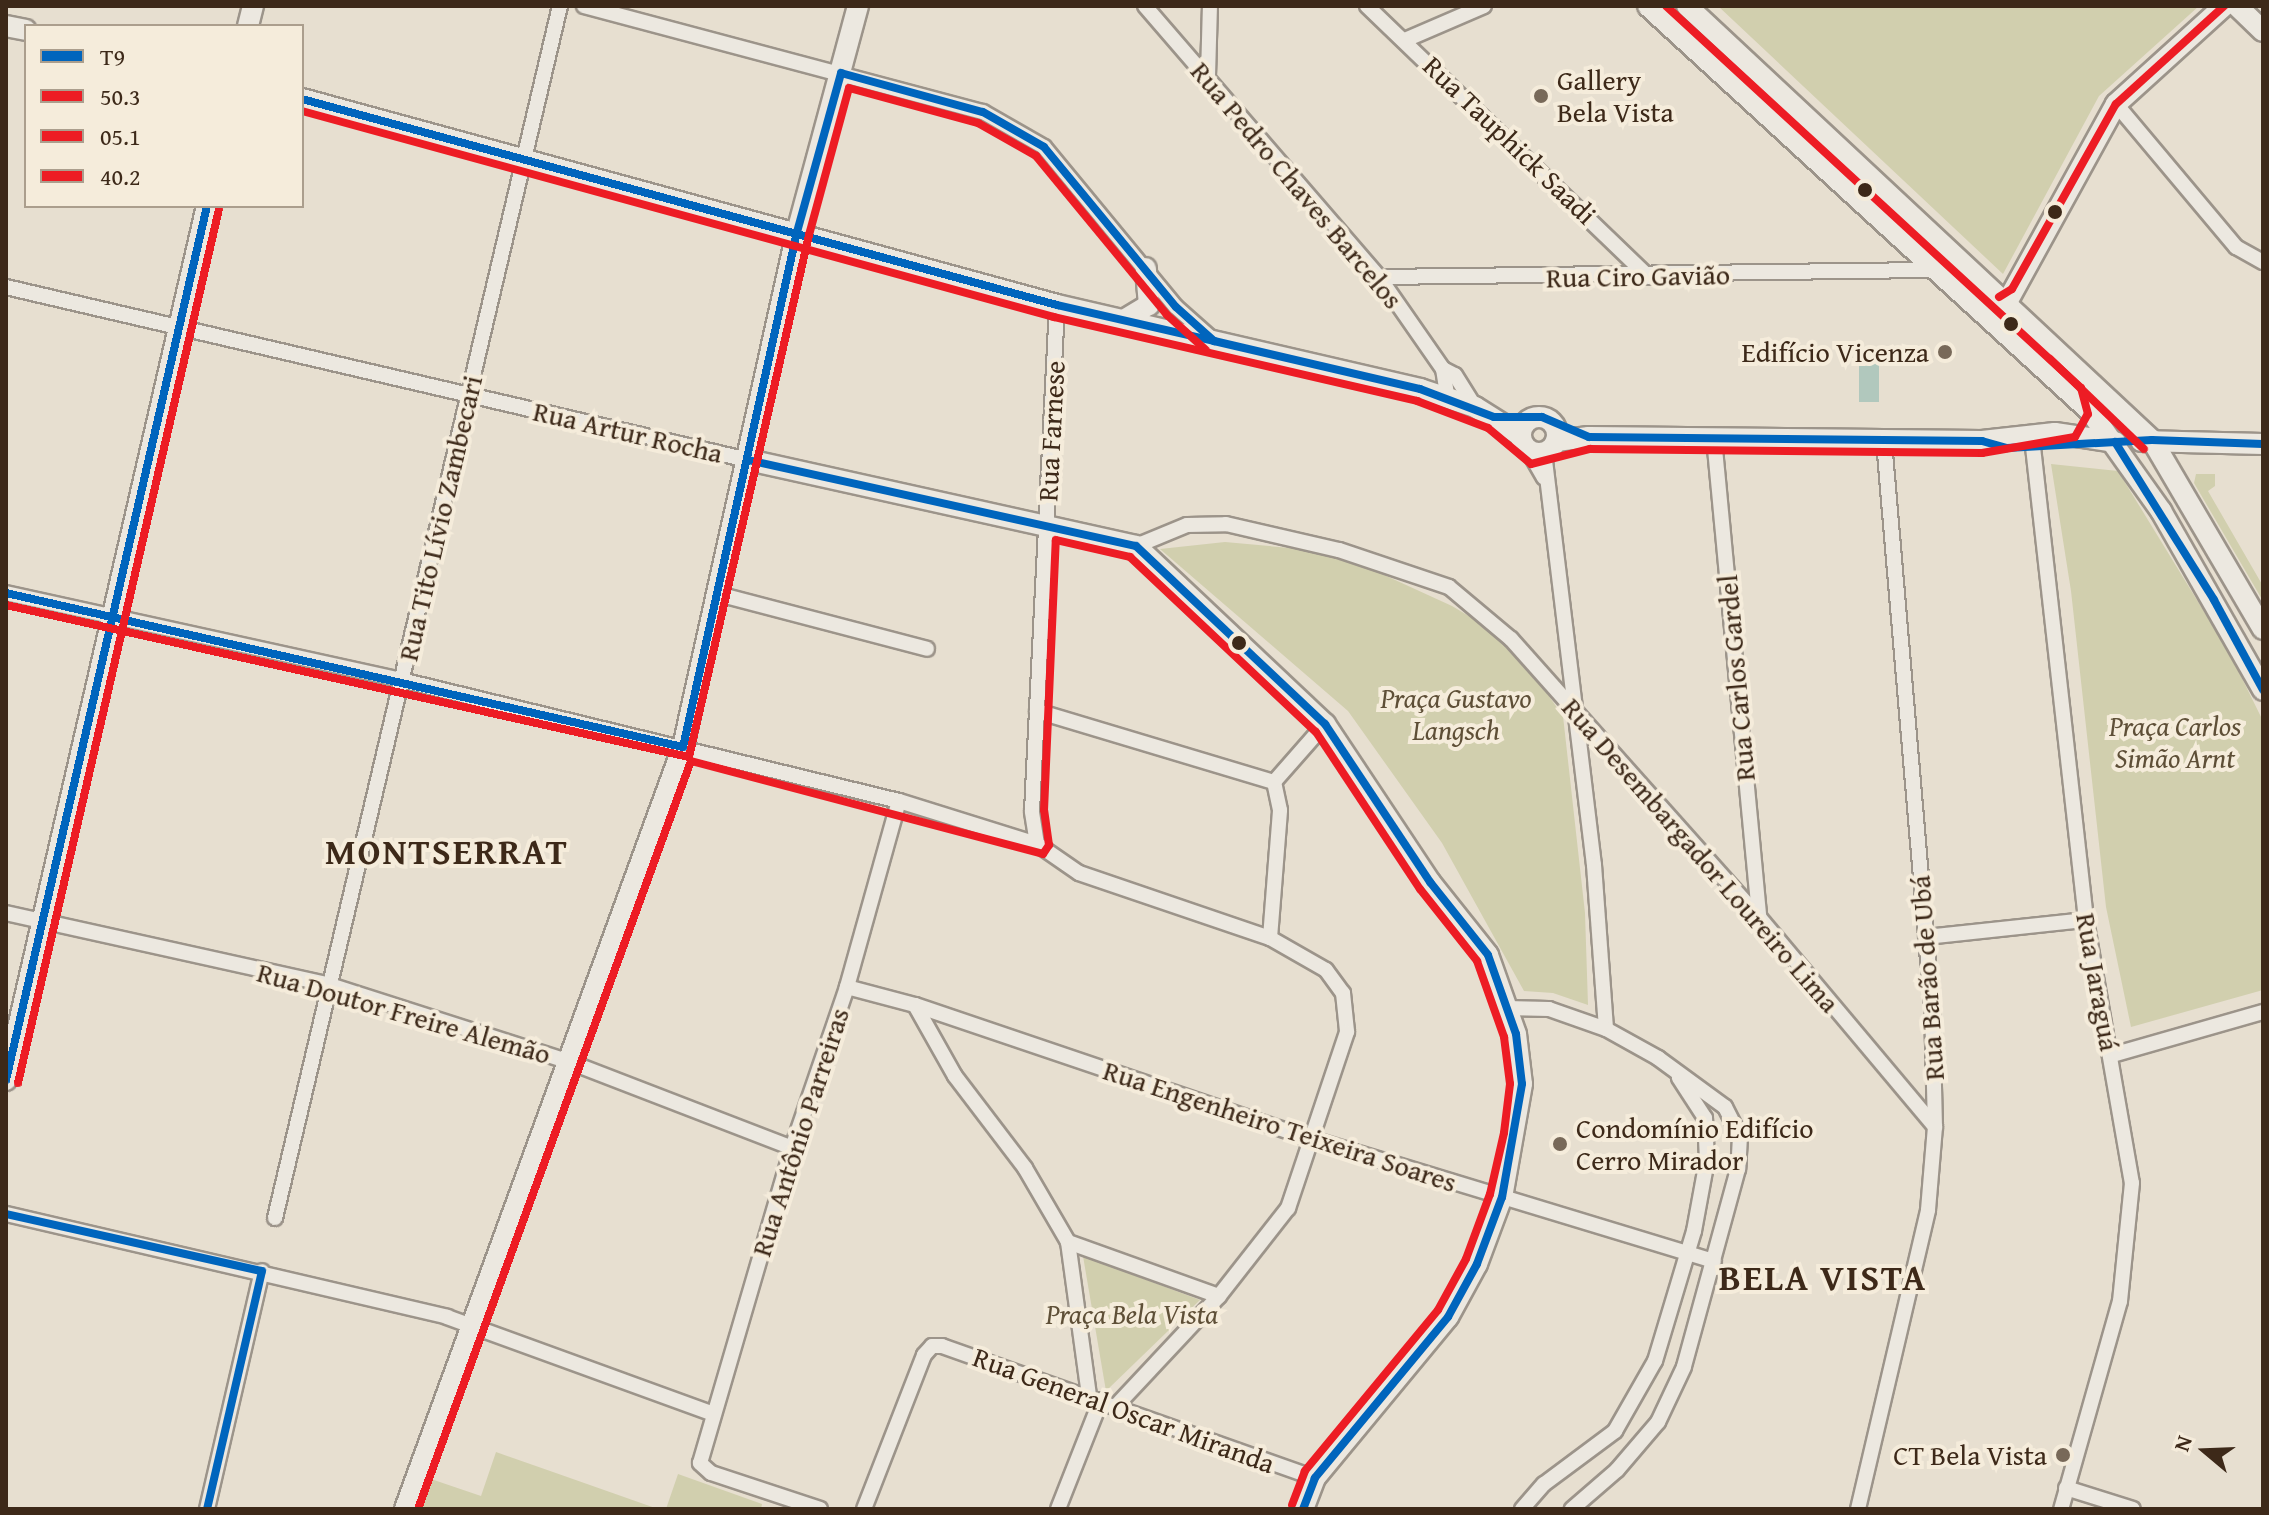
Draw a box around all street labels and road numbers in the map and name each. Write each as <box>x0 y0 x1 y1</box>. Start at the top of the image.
street label: Rua Tauphick Saadi <box>1416 49 1604 231</box>
street label: Rua Pedro Chaves Barcelos <box>1184 55 1410 315</box>
street label: Rua Ciro Gavião <box>1546 258 1730 294</box>
street label: Rua Farnese <box>1031 360 1071 502</box>
street label: Rua Tito Lívio Zambecari <box>391 372 489 664</box>
street label: Rua Artur Rocha <box>530 394 726 470</box>
street label: Rua Carlos Gardel <box>1710 573 1762 783</box>
street label: Rua Desembargador Loureiro Lima <box>1555 691 1847 1019</box>
street label: Rua Barão de Ubá <box>1903 874 1951 1082</box>
street label: Rua Jaraguá <box>2069 910 2127 1054</box>
street label: Rua Doutor Freire Alemão <box>253 955 555 1071</box>
street label: Rua Antônio Parreiras <box>744 1004 856 1260</box>
street label: Rua Engenheiro Teixeira Soares <box>1099 1053 1461 1199</box>
street label: Rua General Oscar Miranda <box>969 1340 1279 1480</box>

